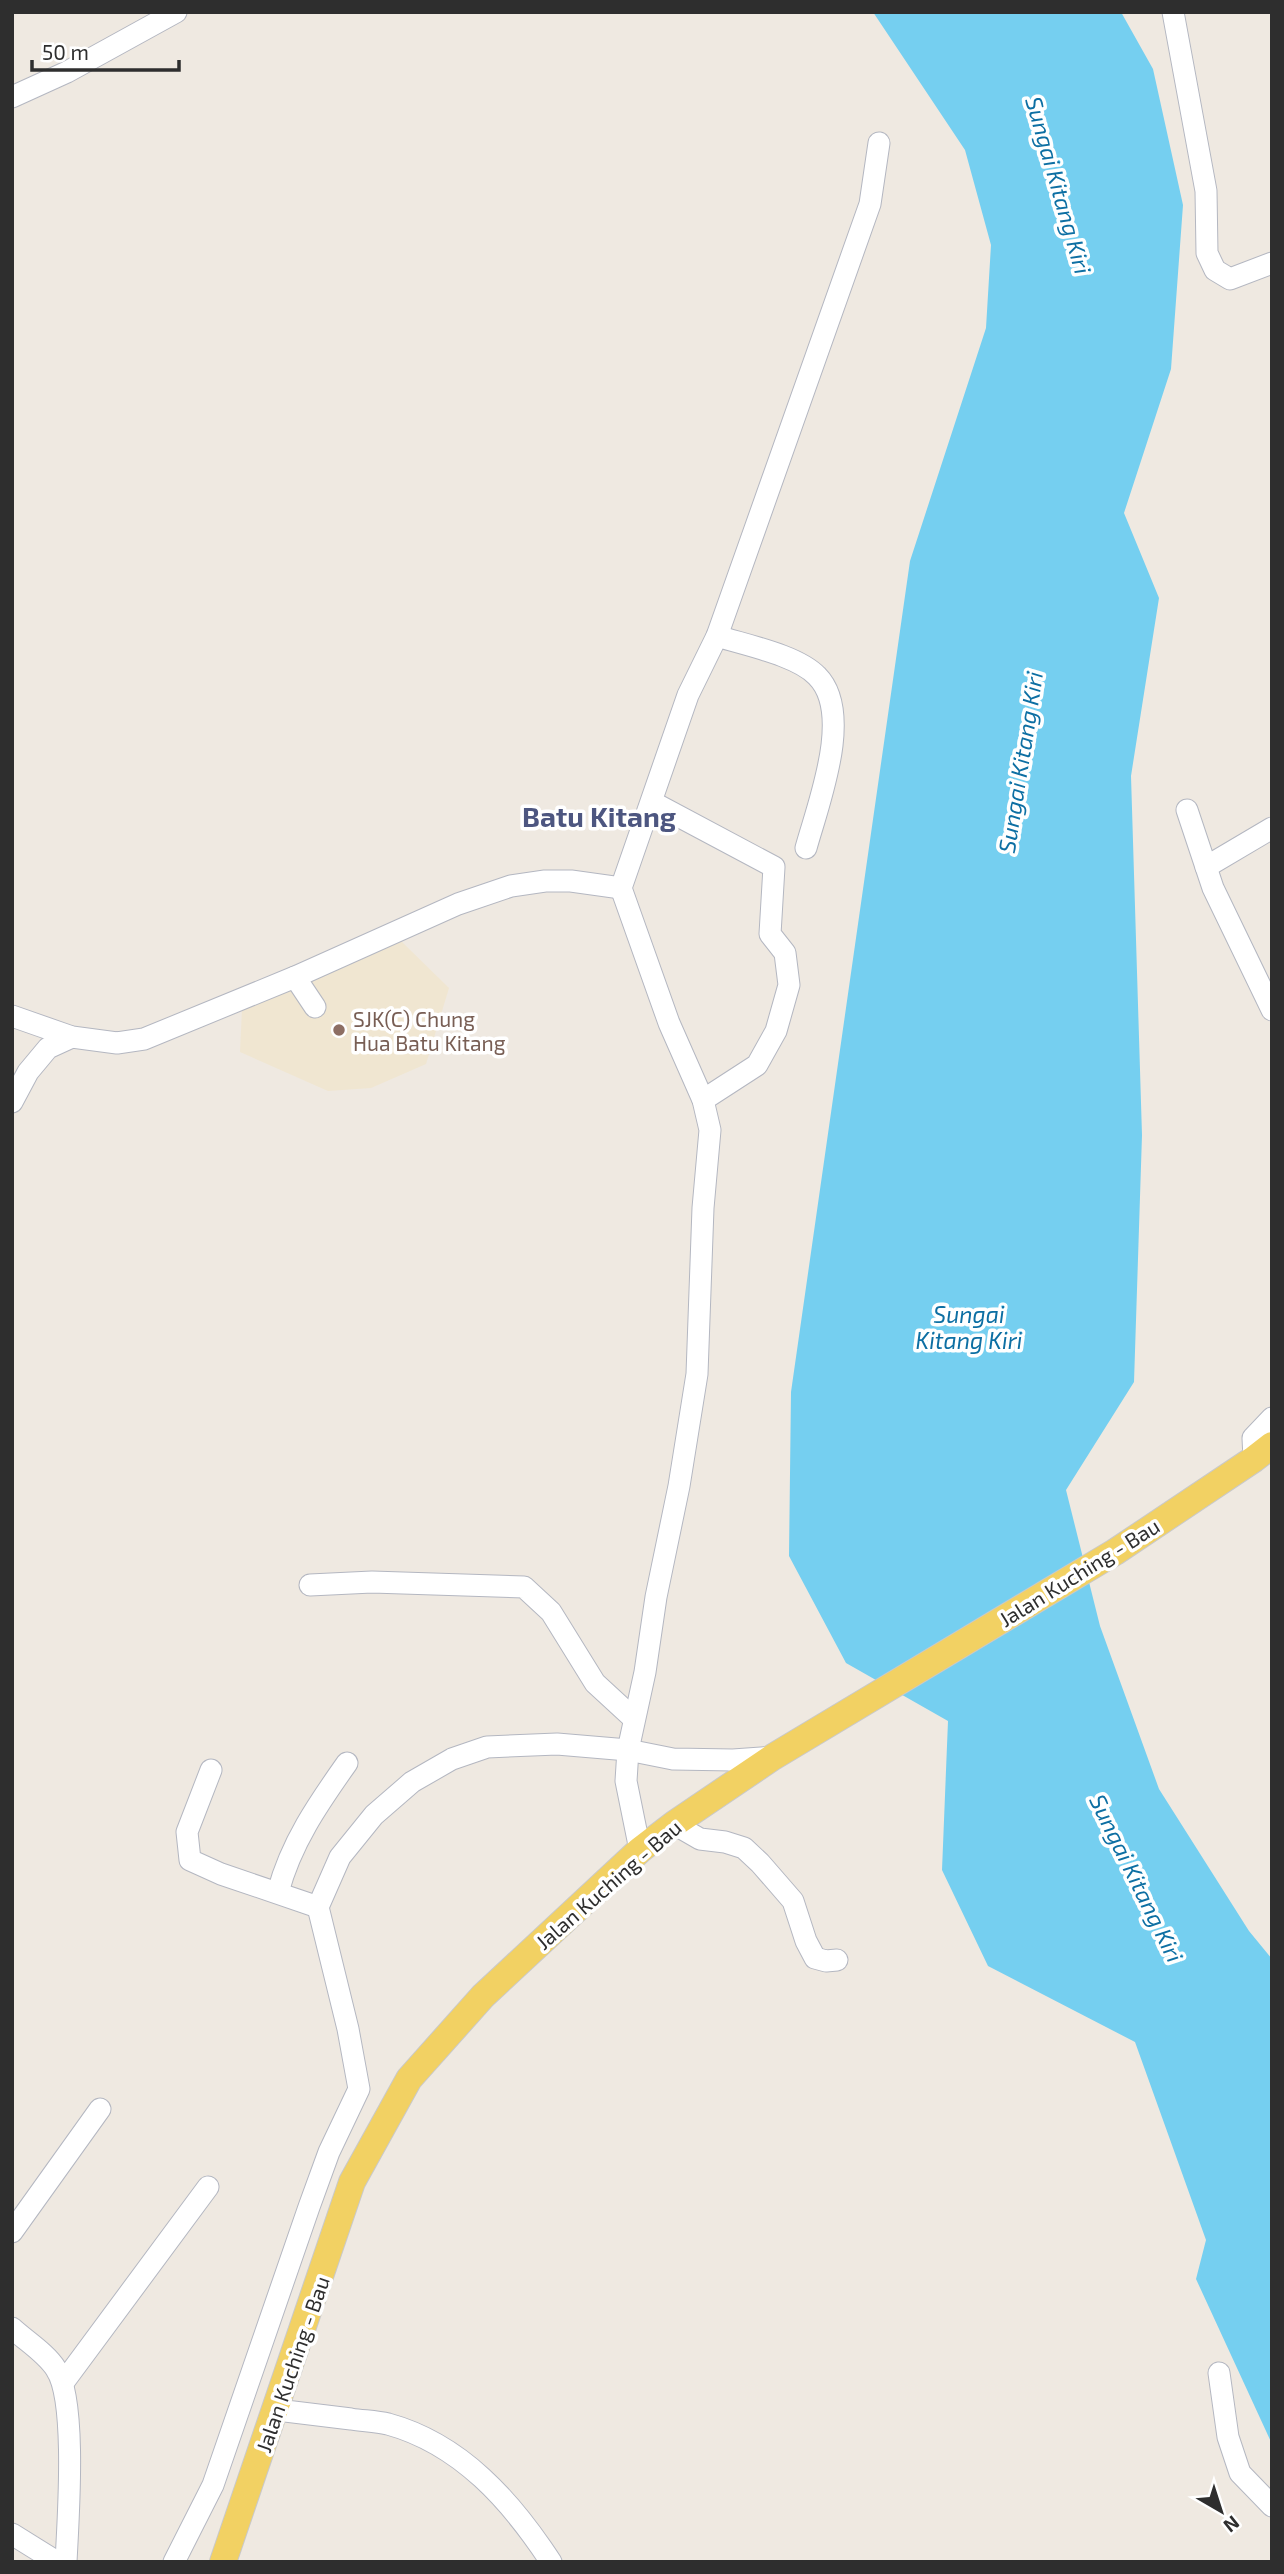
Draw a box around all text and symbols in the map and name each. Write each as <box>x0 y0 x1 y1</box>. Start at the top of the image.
scale bar <box>32 28 178 72</box>
text: 50 m <box>42 39 89 64</box>
water label: Sungai Kitang Kiri <box>1020 93 1098 277</box>
water label: Sungai Kitang Kiri <box>992 669 1048 855</box>
district label: Batu Kitang <box>522 799 676 833</box>
place label: SJK(C) Chung Hua Batu Kitang <box>353 1006 506 1055</box>
marker: SJK(C) Chung Hua Batu Kitang <box>331 1022 347 1038</box>
water label: Sungai Kitang Kiri <box>916 1300 1023 1354</box>
street label: Jalan Kuching - Bau <box>994 1513 1164 1631</box>
water label: Sungai Kitang Kiri <box>1084 1789 1190 1967</box>
street label: Jalan Kuching - Bau <box>530 1814 686 1954</box>
street label: Jalan Kuching - Bau <box>250 2273 334 2455</box>
north arrow <box>1186 2476 1256 2546</box>
text: N <box>1219 2511 1245 2538</box>

